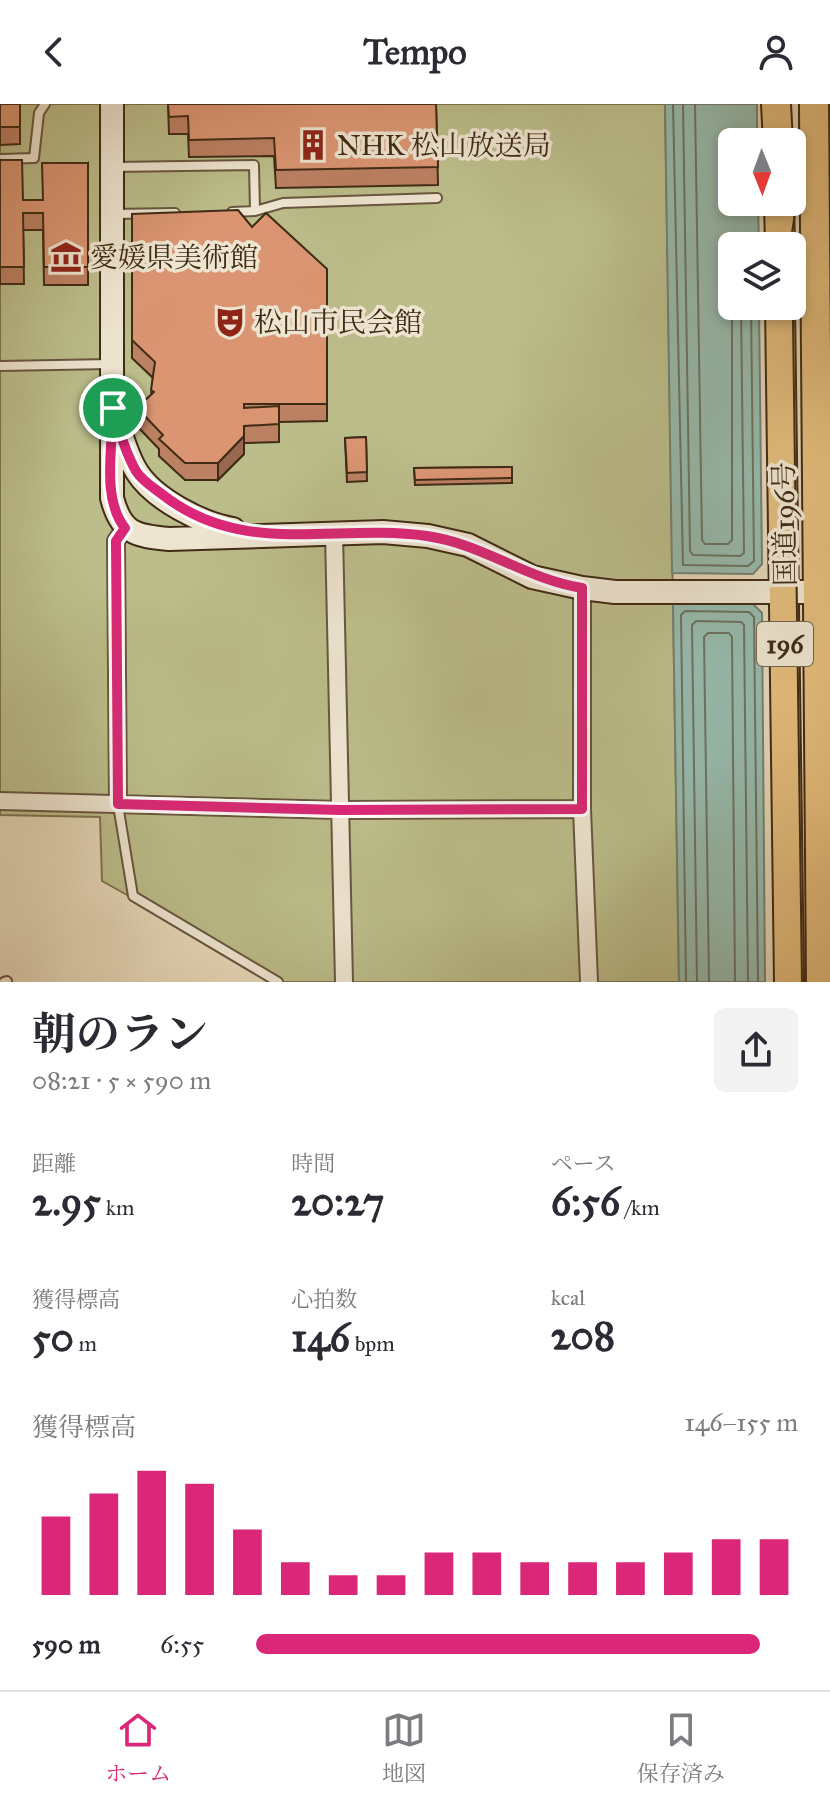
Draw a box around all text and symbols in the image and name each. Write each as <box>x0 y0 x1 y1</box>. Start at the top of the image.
icon: back <box>32 30 76 74</box>
text: Tempo <box>363 30 467 74</box>
icon: person <box>754 30 798 74</box>
building icon: NHK 松山放送局 <box>296 128 330 162</box>
place label: NHK 松山放送局 <box>337 128 551 163</box>
north arrow <box>718 128 806 216</box>
map controls <box>718 128 806 320</box>
button: layers <box>718 232 806 320</box>
museum icon: 愛媛県美術館 <box>49 240 83 274</box>
place label: 愛媛県美術館 <box>90 240 258 275</box>
theatre icon: 松山市民会館 <box>213 305 247 339</box>
place label: 松山市民会館 <box>254 305 422 340</box>
pin <box>79 374 147 442</box>
icon: arrive <box>91 386 135 430</box>
street label: 国道196号 <box>766 462 803 586</box>
road number: 196 <box>757 622 813 666</box>
text: 朝のラン <box>32 1007 208 1061</box>
button: share <box>714 1008 798 1092</box>
text: 08:21 · 5 × 590 m <box>32 1064 211 1096</box>
text: 距離 <box>32 1150 76 1177</box>
text: 時間 <box>291 1150 335 1177</box>
text: ペース <box>551 1150 616 1177</box>
text: 2.95 <box>32 1177 101 1226</box>
text: 20:27 <box>291 1177 384 1226</box>
text: 6:56 <box>551 1177 620 1226</box>
text: km <box>101 1194 134 1221</box>
text: /km <box>620 1194 660 1221</box>
text: kcal <box>551 1284 585 1311</box>
text: 獲得標高 <box>32 1286 120 1313</box>
text: 心拍数 <box>291 1286 357 1313</box>
text: 208 <box>551 1311 615 1360</box>
text: 50 <box>32 1313 74 1362</box>
text: 146 <box>291 1313 350 1362</box>
text: m <box>74 1330 97 1357</box>
text: bpm <box>350 1330 395 1357</box>
text: 146–155 m <box>685 1406 798 1438</box>
text: 獲得標高 <box>32 1411 136 1443</box>
text: 590 m <box>32 1628 101 1660</box>
text: 6:55 <box>160 1628 204 1660</box>
tab: ホーム <box>105 1708 171 1787</box>
tab: 地図 <box>382 1708 426 1787</box>
tab: 保存済み <box>637 1708 725 1787</box>

